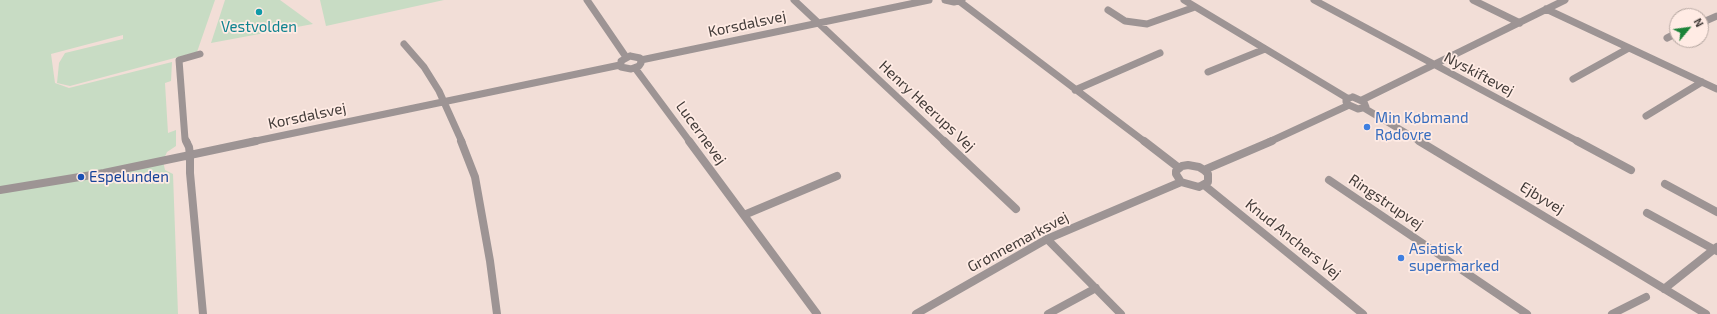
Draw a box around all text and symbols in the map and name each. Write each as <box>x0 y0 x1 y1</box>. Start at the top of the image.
marker: Vestvolden <box>254 7 264 17</box>
street label: Korsdalsvej <box>706 7 788 41</box>
north arrow <box>1669 8 1709 48</box>
text: N <box>1691 16 1707 29</box>
place label: Vestvolden <box>221 18 297 36</box>
street label: Nyskiftevej <box>1441 48 1517 100</box>
street label: Henry Heerups Vej <box>875 57 979 155</box>
street label: Lucernevej <box>672 98 730 168</box>
street label: Korsdalsvej <box>266 99 348 133</box>
place label: Min Købmand Rødovre <box>1375 109 1469 144</box>
marker: Min Købmand Rødovre <box>1362 122 1372 132</box>
place label: Espelunden <box>89 168 169 186</box>
street label: Ringstrupvej <box>1345 170 1427 234</box>
marker: Espelunden <box>76 172 86 182</box>
street label: Ejbyvej <box>1517 178 1567 218</box>
street label: Knud Anchers Vej <box>1242 195 1344 283</box>
street label: Grønnemarksvej <box>964 208 1072 276</box>
place label: Asiatisk supermarked <box>1409 240 1499 275</box>
marker: Asiatisk supermarked <box>1396 253 1406 263</box>

